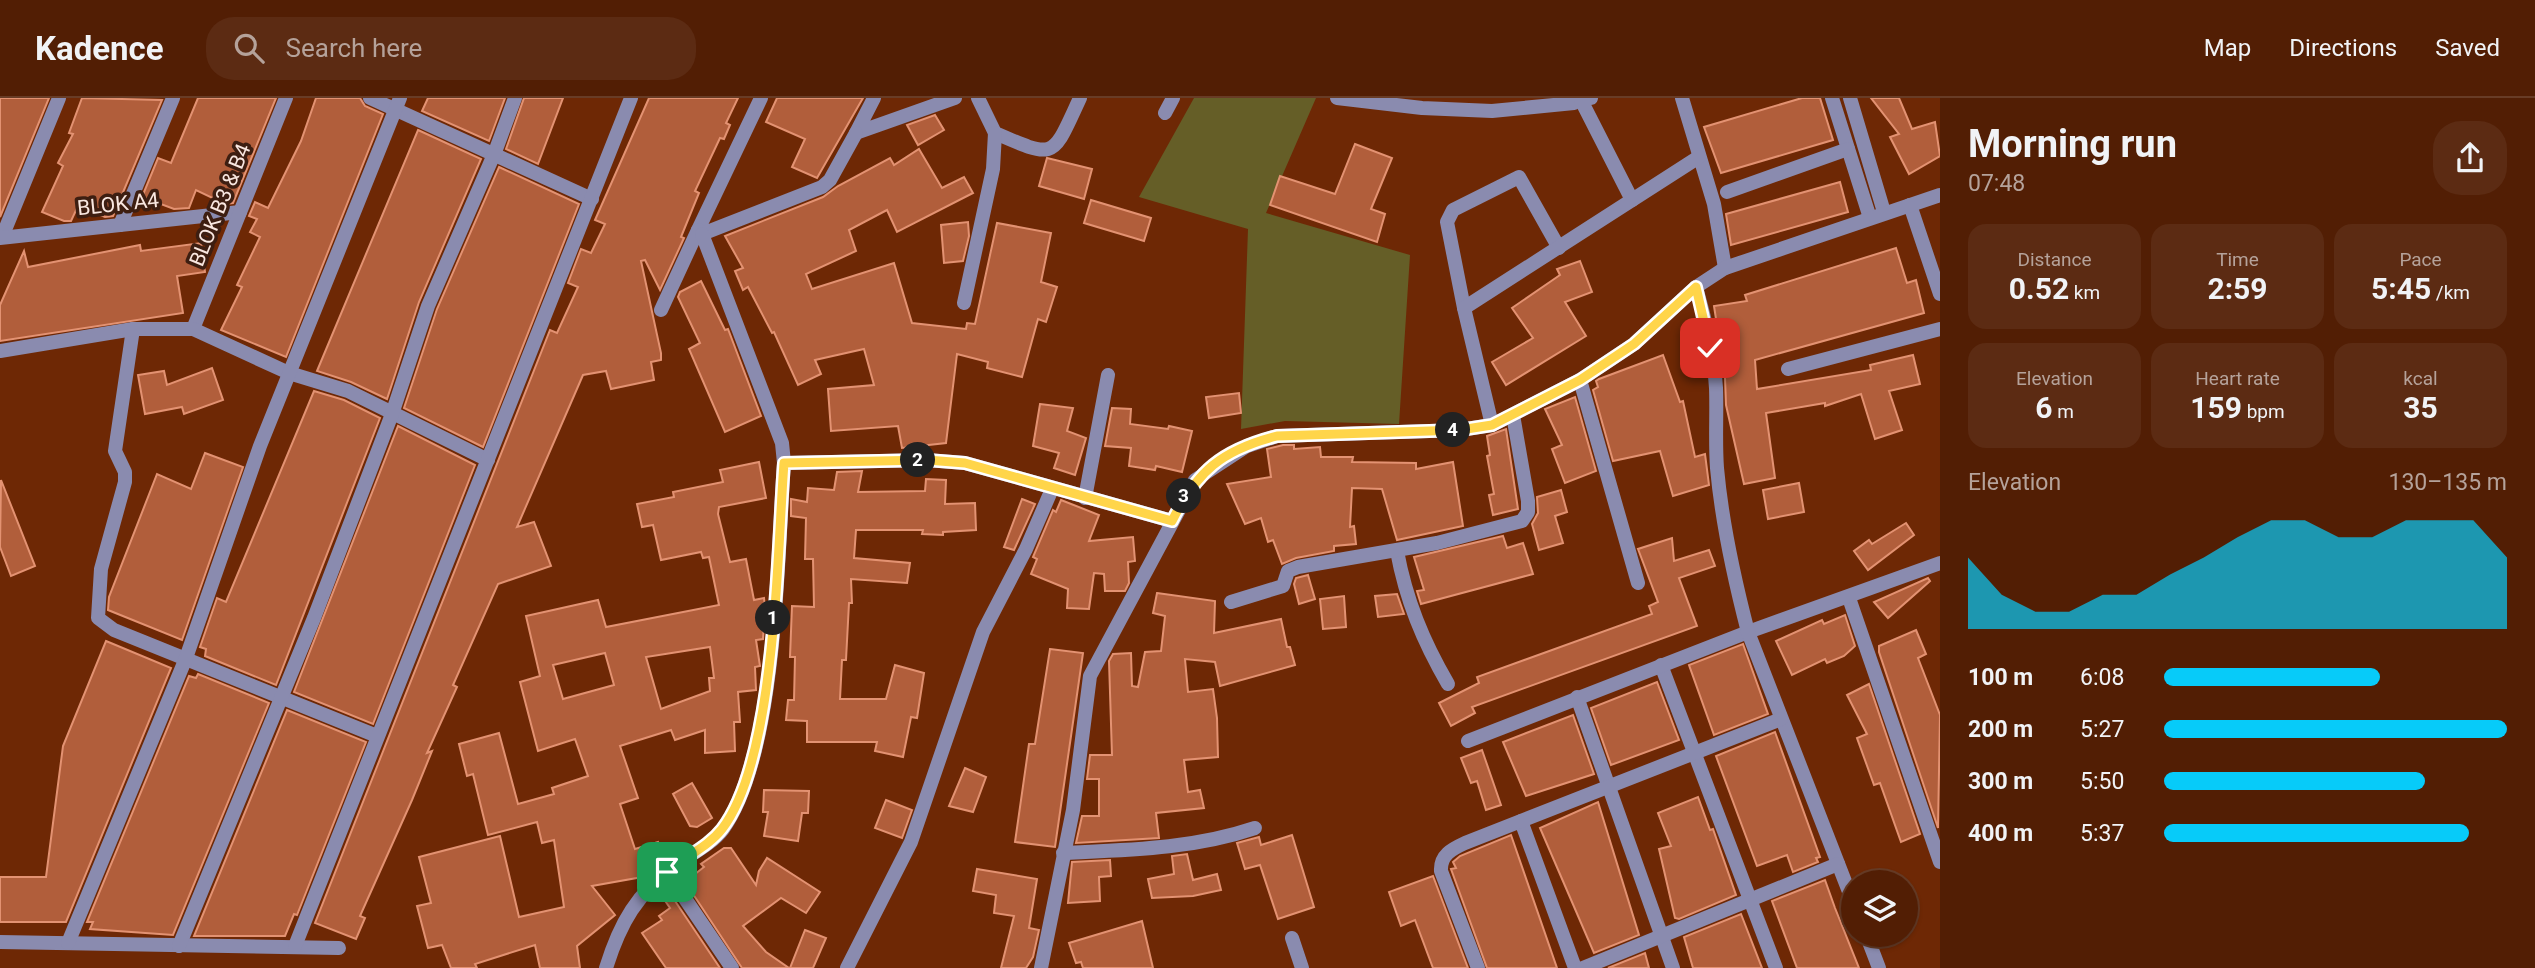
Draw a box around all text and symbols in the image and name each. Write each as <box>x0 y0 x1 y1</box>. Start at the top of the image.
search box <box>206 17 696 80</box>
text: Kadence <box>35 29 164 68</box>
icon: search <box>230 29 268 67</box>
text: Search here <box>286 33 422 63</box>
text: Map <box>2204 34 2251 62</box>
text: Directions <box>2289 34 2397 62</box>
text: Saved <box>2435 34 2500 62</box>
button: share <box>2433 121 2507 195</box>
text: Morning run <box>1968 122 2177 166</box>
street label: BLOK B3 & B4 <box>185 140 256 270</box>
text: 07:48 <box>1968 170 2025 197</box>
street label: BLOK A4 <box>76 188 160 220</box>
text: Distance <box>2018 248 2091 271</box>
text: Time <box>2216 248 2259 271</box>
text: Pace <box>2399 248 2442 271</box>
text: 0.52 <box>2009 271 2069 306</box>
text: 2:59 <box>2207 271 2268 306</box>
text: 5:45 <box>2371 271 2431 306</box>
text: km <box>2069 281 2100 304</box>
text: /km <box>2431 281 2470 304</box>
pin <box>1680 318 1740 378</box>
icon: check <box>1691 329 1729 367</box>
text: Elevation <box>2016 367 2093 390</box>
text: Heart rate <box>2195 367 2280 390</box>
text: kcal <box>2403 367 2438 390</box>
text: 6 <box>2035 390 2052 425</box>
text: 159 <box>2190 390 2242 425</box>
text: 35 <box>2403 390 2438 425</box>
text: m <box>2052 400 2074 423</box>
text: bpm <box>2242 400 2285 423</box>
pin: 4 <box>1436 412 1470 448</box>
text: 4 <box>1447 418 1458 441</box>
pin: 2 <box>900 442 936 478</box>
text: 2 <box>912 448 923 471</box>
text: Elevation <box>1968 469 2061 496</box>
text: 130–135 m <box>2388 469 2507 496</box>
pin: 3 <box>1166 478 1202 514</box>
text: 3 <box>1178 484 1189 507</box>
pin: 1 <box>756 601 790 636</box>
text: 1 <box>767 606 778 629</box>
text: 100 m <box>1968 664 2033 691</box>
text: 6:08 <box>2080 664 2124 691</box>
text: 200 m <box>1968 716 2033 743</box>
text: 5:27 <box>2080 716 2124 743</box>
text: 300 m <box>1968 768 2033 795</box>
text: 5:50 <box>2080 768 2124 795</box>
text: 400 m <box>1968 820 2033 847</box>
text: 5:37 <box>2080 820 2124 847</box>
pin <box>637 842 697 902</box>
icon: arrive <box>648 853 686 891</box>
map controls <box>1841 870 1918 947</box>
button: layers <box>1841 870 1918 947</box>

